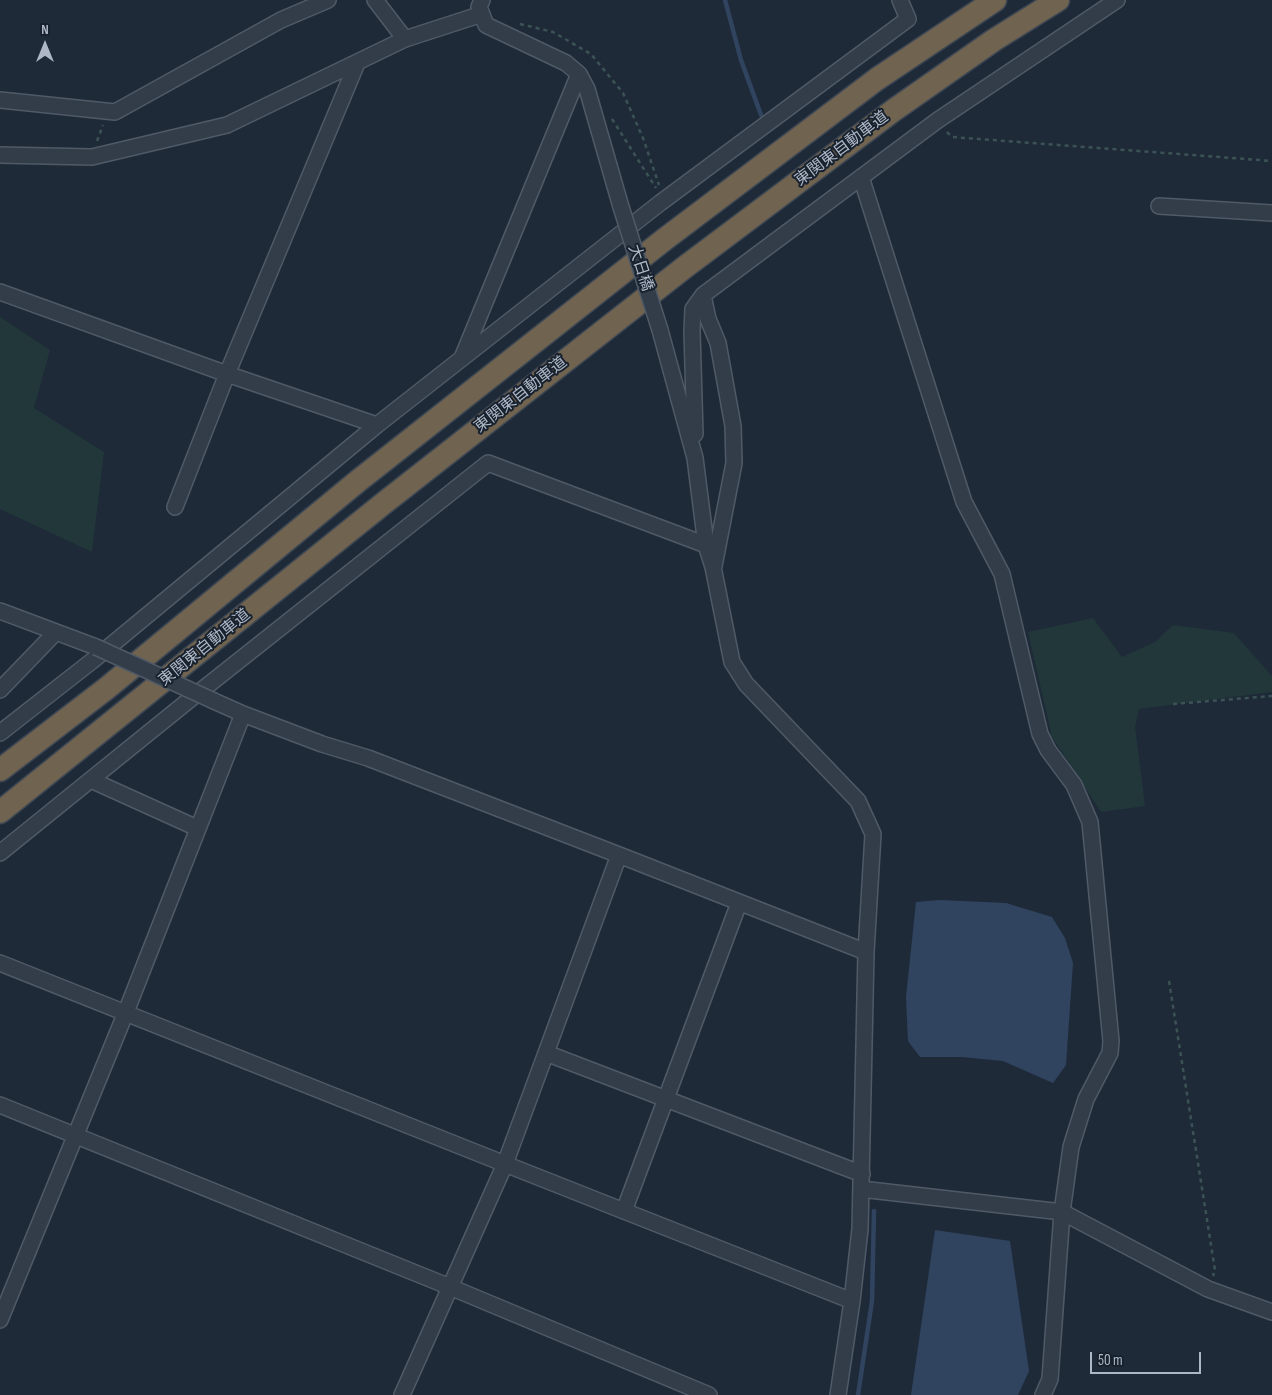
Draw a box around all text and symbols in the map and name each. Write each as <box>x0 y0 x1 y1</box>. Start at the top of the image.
north arrow <box>20 20 70 70</box>
text: N <box>41 21 49 38</box>
street label: 東関東自動車道 <box>791 108 893 190</box>
street label: 大日橋 <box>623 242 657 294</box>
street label: 東関東自動車道 <box>471 353 571 437</box>
street label: 東関東自動車道 <box>155 605 255 691</box>
scale bar <box>1092 1342 1203 1374</box>
text: 50 m <box>1098 1351 1123 1370</box>

